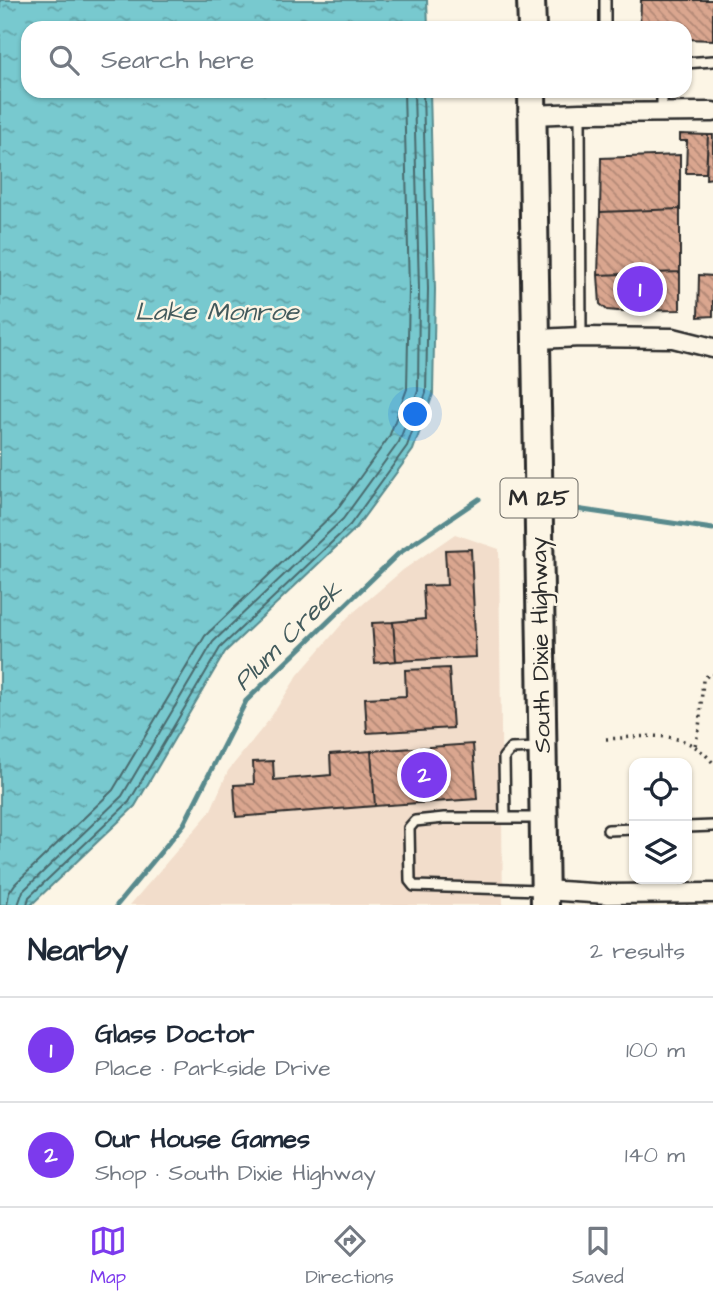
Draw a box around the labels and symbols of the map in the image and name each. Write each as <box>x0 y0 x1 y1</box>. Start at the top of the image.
pin: 1 <box>617 263 663 315</box>
water label: Lake Monroe <box>135 294 301 330</box>
your location <box>398 397 432 431</box>
road number: M 125 <box>500 478 578 518</box>
street label: South Dixie Highway <box>522 537 561 753</box>
water label: Plum Creek <box>225 573 351 699</box>
pin: 2 <box>401 749 447 801</box>

